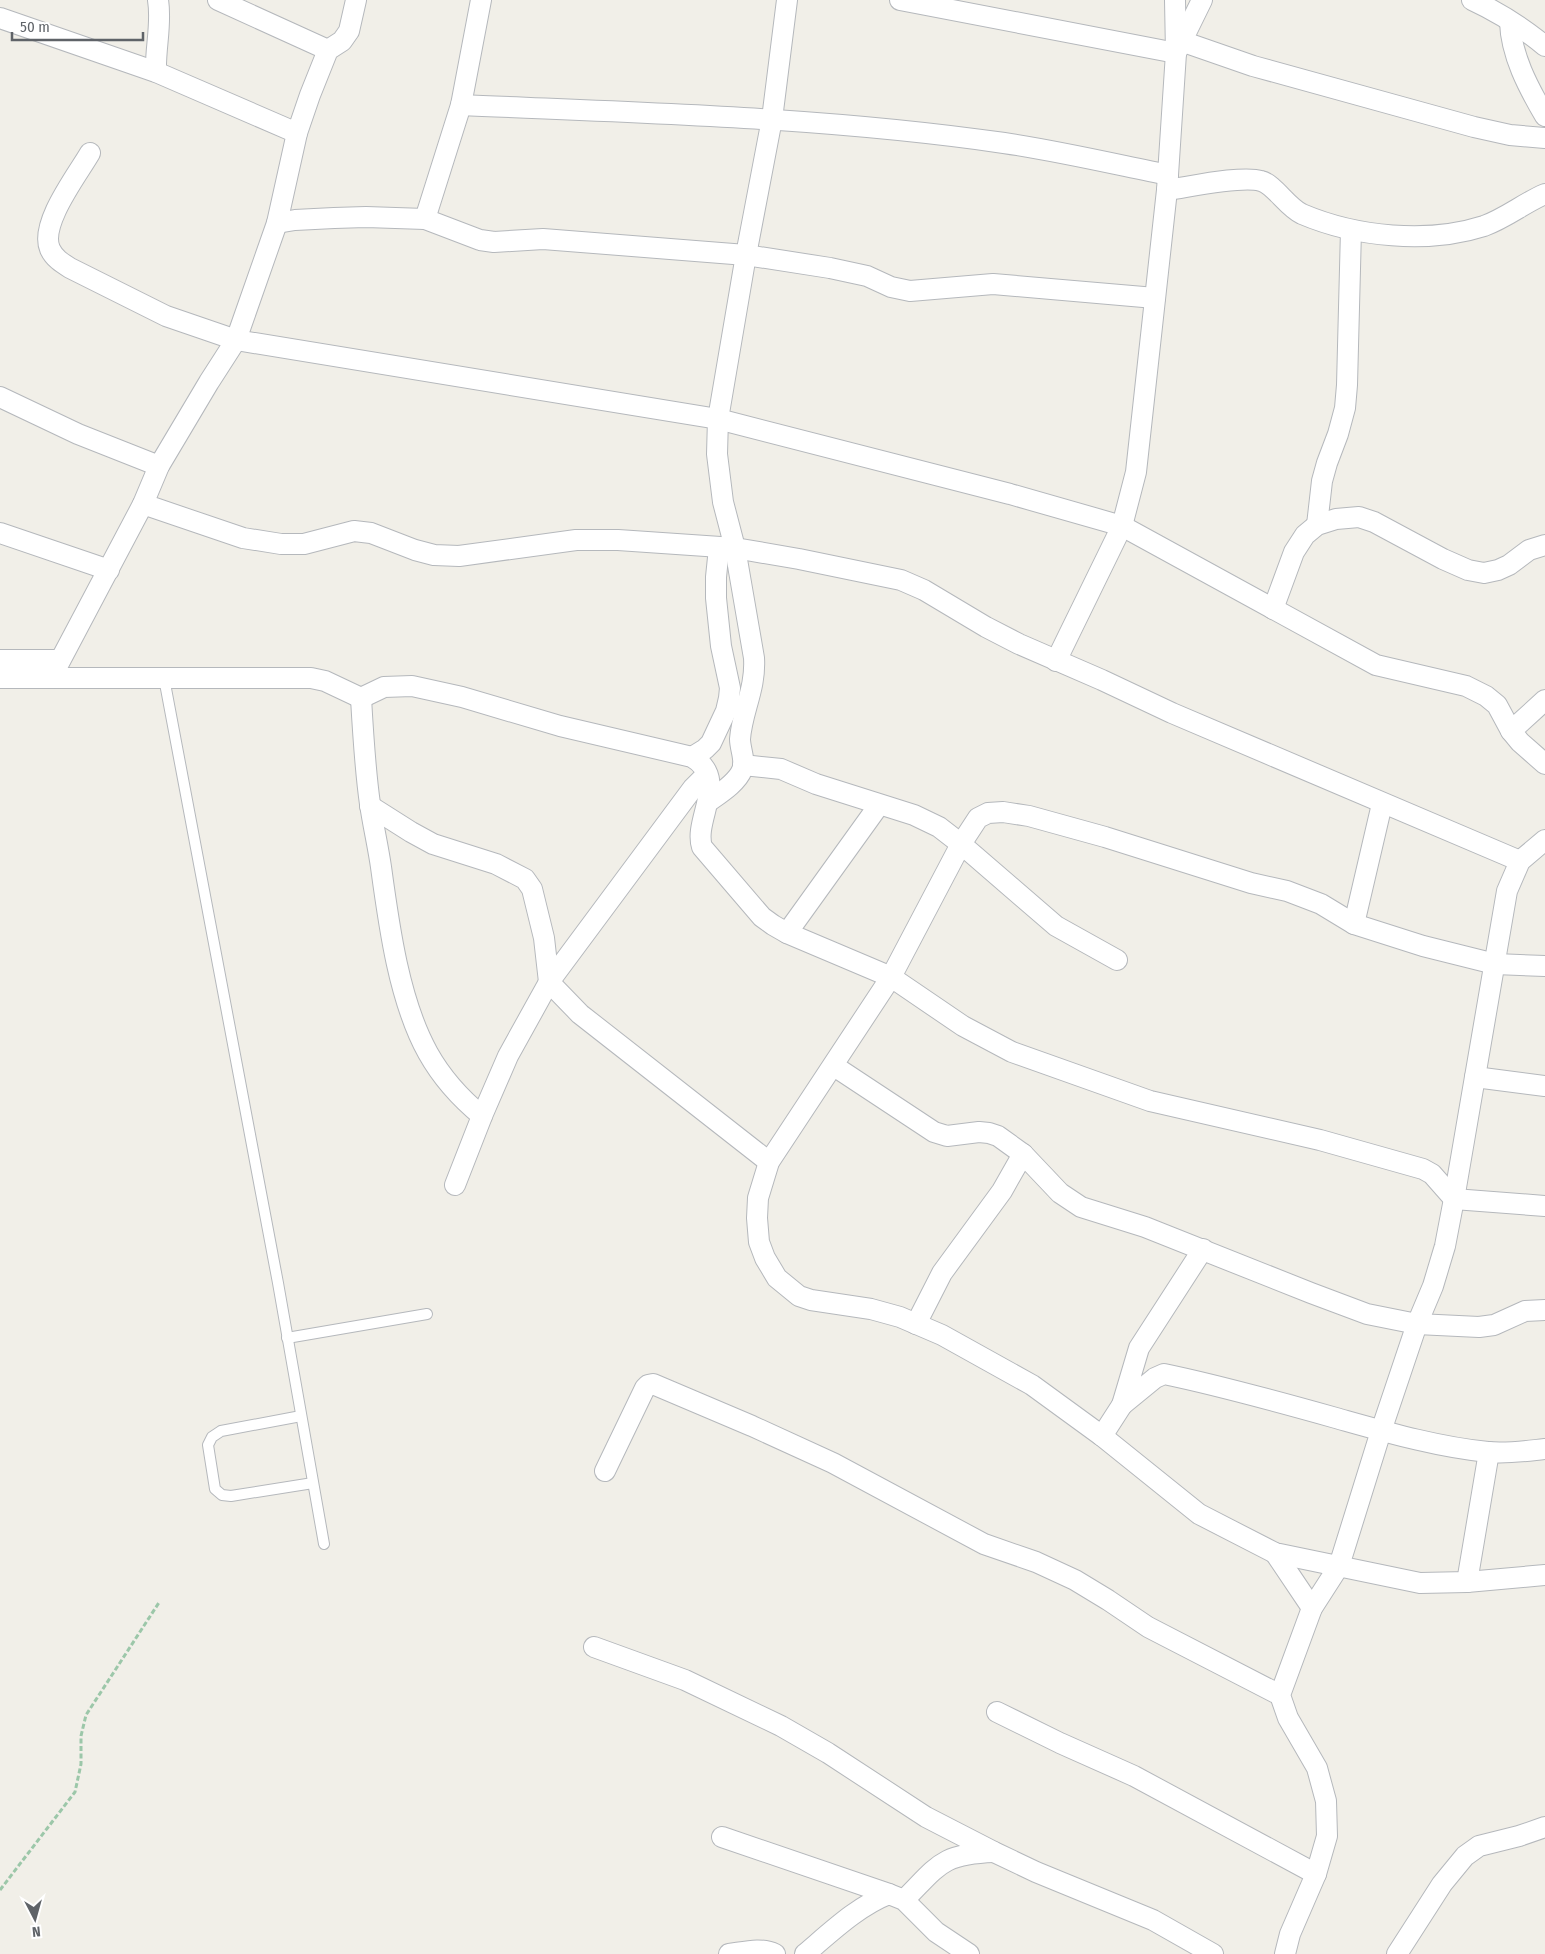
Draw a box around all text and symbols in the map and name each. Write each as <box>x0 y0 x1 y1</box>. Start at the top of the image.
scale bar <box>12 10 144 42</box>
text: 50 m <box>20 18 50 36</box>
north arrow <box>10 1894 60 1944</box>
text: N <box>31 1923 41 1940</box>

